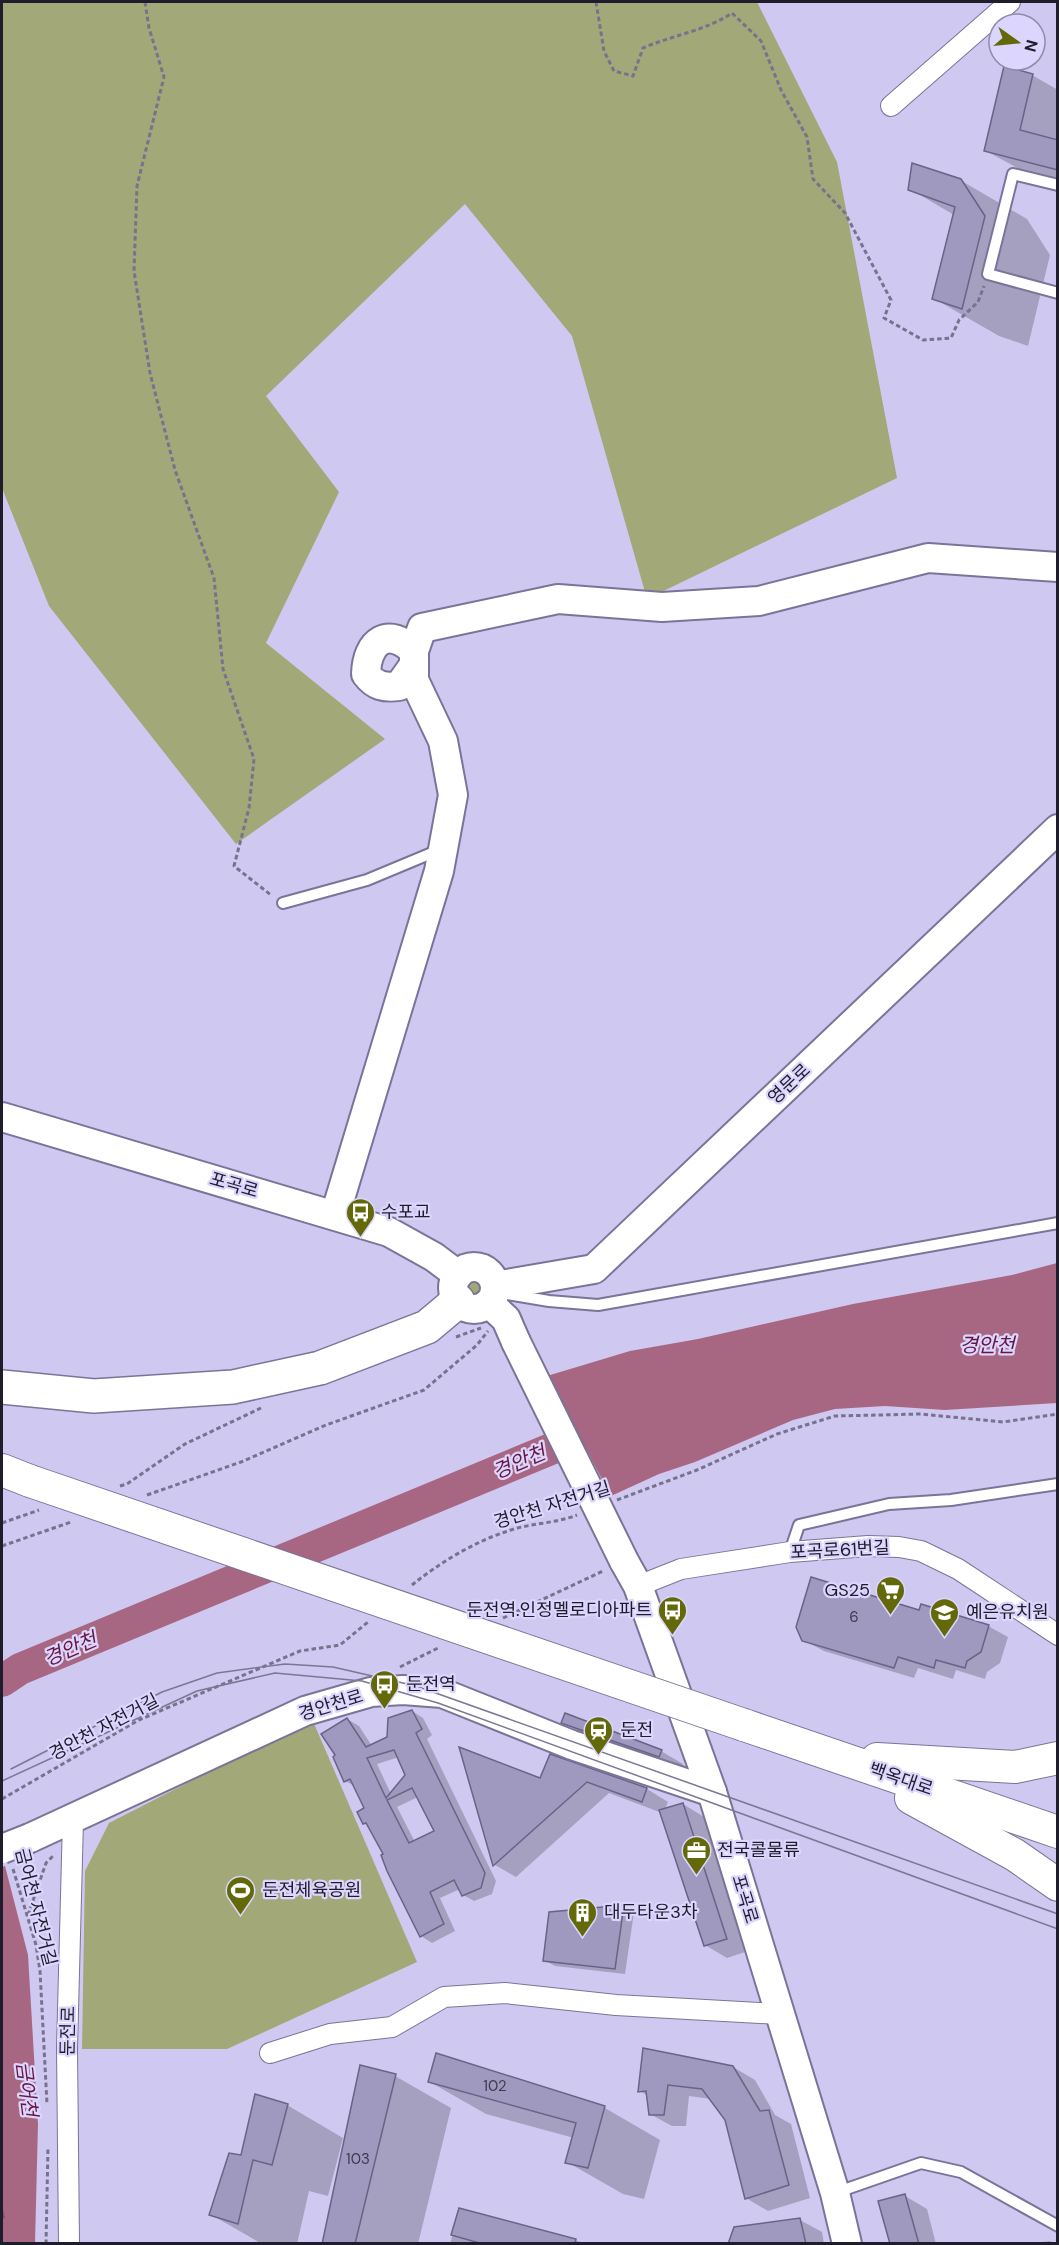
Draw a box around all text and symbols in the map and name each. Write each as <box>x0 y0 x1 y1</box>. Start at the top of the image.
north arrow <box>987 12 1047 72</box>
text: N <box>1019 37 1043 54</box>
street label: 영문로 <box>763 1058 815 1110</box>
street label: 포곡로 <box>207 1167 261 1203</box>
bus stop icon: 수포교 <box>344 1196 376 1238</box>
place label: 수포교 <box>381 1200 431 1224</box>
water label: 경안천 <box>959 1332 1017 1358</box>
water label: 경안천 <box>489 1438 552 1485</box>
street label: 경안천 자전거길 <box>491 1476 613 1534</box>
street label: 포곡로61번길 <box>790 1535 890 1565</box>
supermarket icon: GS25 <box>875 1574 907 1616</box>
place label: GS25 <box>825 1578 870 1602</box>
bus stop icon: 둔전역.인정멜로디아파트 <box>657 1594 689 1636</box>
school or university icon: 예은유치원 <box>929 1596 961 1638</box>
place label: 둔전역.인정멜로디아파트 <box>466 1598 652 1622</box>
place label: 예은유치원 <box>966 1600 1049 1624</box>
house number: 6 <box>849 1607 859 1627</box>
water label: 경안천 <box>40 1625 103 1672</box>
bus stop icon: 둔전역 <box>369 1668 401 1710</box>
place label: 둔전역 <box>406 1672 456 1696</box>
street label: 경안천로 <box>296 1684 366 1726</box>
street label: 경안천 자전거길 <box>45 1688 163 1766</box>
station icon: 둔전 <box>583 1714 615 1756</box>
place label: 둔전 <box>620 1718 653 1742</box>
street label: 백옥대로 <box>866 1757 936 1801</box>
office icon: 전국콜물류 <box>680 1834 712 1876</box>
place label: 전국콜물류 <box>717 1838 800 1862</box>
street label: 금어천 자전거길 <box>10 1846 62 1968</box>
street label: 포곡로 <box>726 1872 764 1926</box>
sports icon: 둔전체육공원 <box>225 1874 257 1916</box>
place label: 둔전체육공원 <box>262 1878 361 1902</box>
building icon: 대두타운3차 <box>567 1896 599 1938</box>
place label: 대두타운3차 <box>604 1900 698 1924</box>
street label: 둔전로 <box>56 2006 80 2056</box>
water label: 금어천 <box>11 2060 44 2121</box>
house number: 102 <box>483 2076 507 2096</box>
house number: 103 <box>346 2149 370 2169</box>

